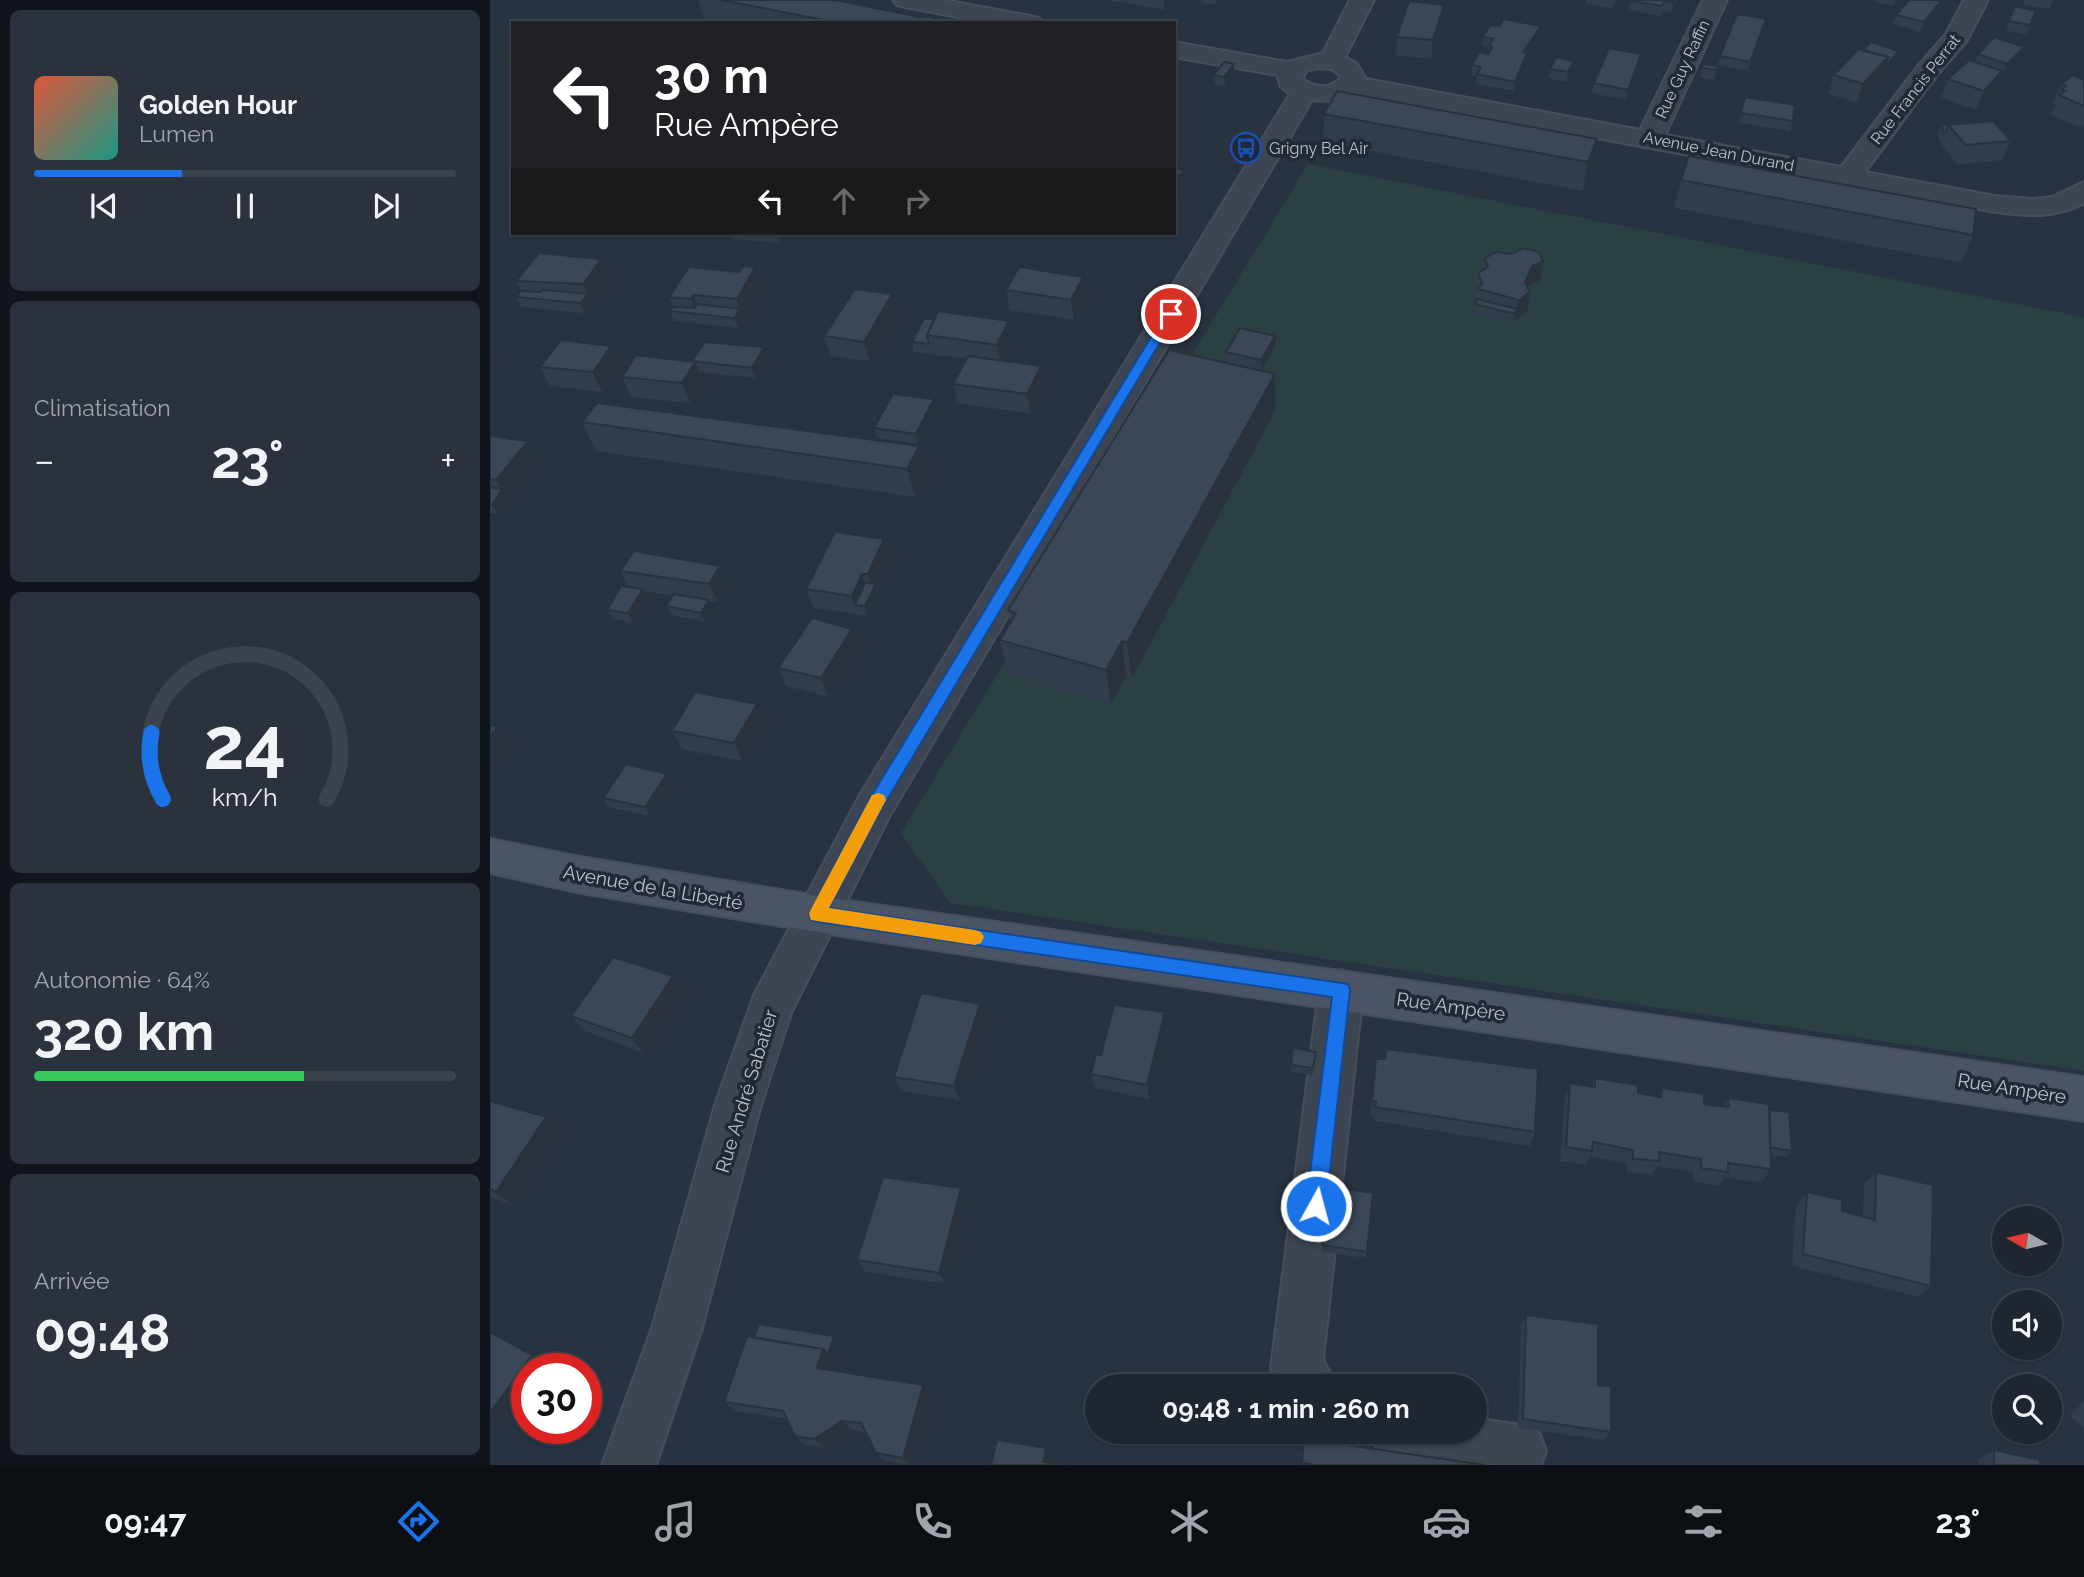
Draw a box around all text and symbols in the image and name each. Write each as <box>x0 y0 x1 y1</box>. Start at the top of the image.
street label: Rue Guy Raffin <box>1651 17 1714 122</box>
street label: Rue Francis Perrat <box>1867 30 1965 148</box>
text: 30 m <box>654 47 769 104</box>
icon: left <box>539 49 630 140</box>
text: Golden Hour <box>139 90 297 120</box>
text: Rue Ampère <box>654 106 839 143</box>
text: Lumen <box>139 120 214 147</box>
street label: Avenue Jean Durand <box>1642 128 1796 175</box>
bus stop icon: Grigny Bel Air <box>1229 131 1263 165</box>
place label: Grigny Bel Air <box>1269 139 1369 158</box>
icon: left <box>752 182 790 220</box>
icon: ahead <box>825 182 863 220</box>
icon: right <box>898 182 936 220</box>
icon: previous <box>85 187 123 225</box>
icon: pause <box>226 187 264 225</box>
icon: next <box>367 187 405 225</box>
pin <box>1141 284 1201 344</box>
icon: arrive <box>1152 295 1190 333</box>
text: Climatisation <box>34 394 171 421</box>
text: 23° <box>211 429 284 490</box>
text: − <box>34 438 54 483</box>
text: + <box>440 438 456 483</box>
text: 24 <box>204 701 286 786</box>
text: km/h <box>212 781 278 811</box>
street label: Avenue de la Liberté <box>562 860 744 914</box>
text: Autonomie · 64% <box>34 966 210 993</box>
street label: Rue Ampère <box>1395 987 1507 1025</box>
text: 320 km <box>34 1001 214 1062</box>
street label: Rue André Sabatier <box>711 1007 781 1175</box>
street label: Rue Ampère <box>1956 1069 2068 1107</box>
position arrow <box>1279 1169 1353 1243</box>
north arrow <box>1992 1206 2062 1276</box>
map controls <box>1992 1206 2062 1444</box>
text: Arrivée <box>34 1267 110 1294</box>
button: sound <box>1992 1290 2062 1360</box>
text: 09:48 <box>34 1302 171 1363</box>
speed limit sign: 30 <box>511 1353 602 1444</box>
button: search <box>1992 1374 2062 1444</box>
text: 09:48 · 1 min · 260 m <box>1162 1394 1410 1424</box>
icon: directions <box>394 1497 443 1546</box>
icon: music <box>651 1497 700 1546</box>
icon: phone <box>908 1497 957 1546</box>
icon: climate <box>1165 1497 1214 1546</box>
icon: car <box>1422 1497 1471 1546</box>
icon: filters <box>1679 1497 1728 1546</box>
text: 09:47 <box>104 1503 187 1540</box>
text: 23° <box>1935 1503 1980 1540</box>

